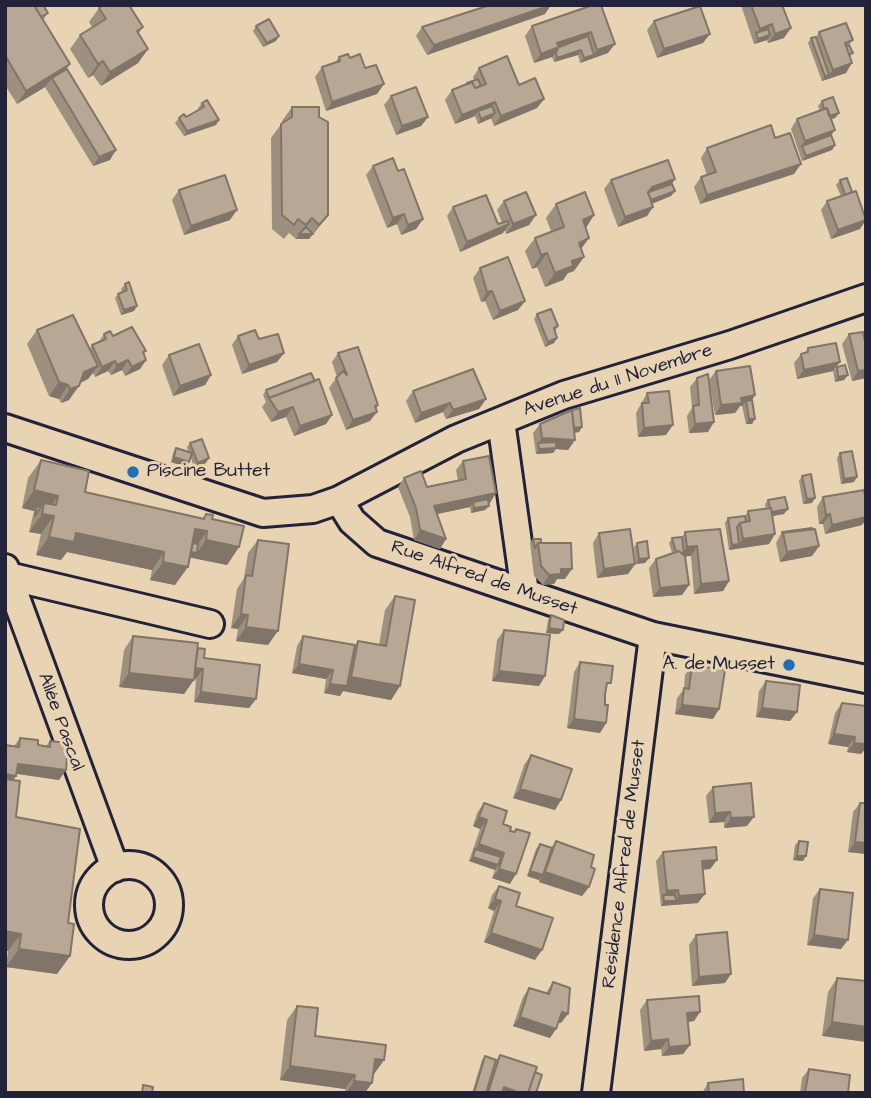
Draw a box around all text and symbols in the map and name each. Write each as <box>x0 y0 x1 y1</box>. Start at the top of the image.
street label: Avenue du 11 Novembre <box>520 340 716 422</box>
place label: Piscine Buttet <box>147 461 270 483</box>
marker: Piscine Buttet <box>125 464 141 480</box>
street label: Rue Alfred de Musset <box>388 536 580 622</box>
place label: A. de Musset <box>663 654 775 676</box>
marker: A. de Musset <box>781 657 797 673</box>
street label: Allée Pascal <box>32 670 88 774</box>
street label: Résidence Alfred de Musset <box>598 738 652 990</box>

